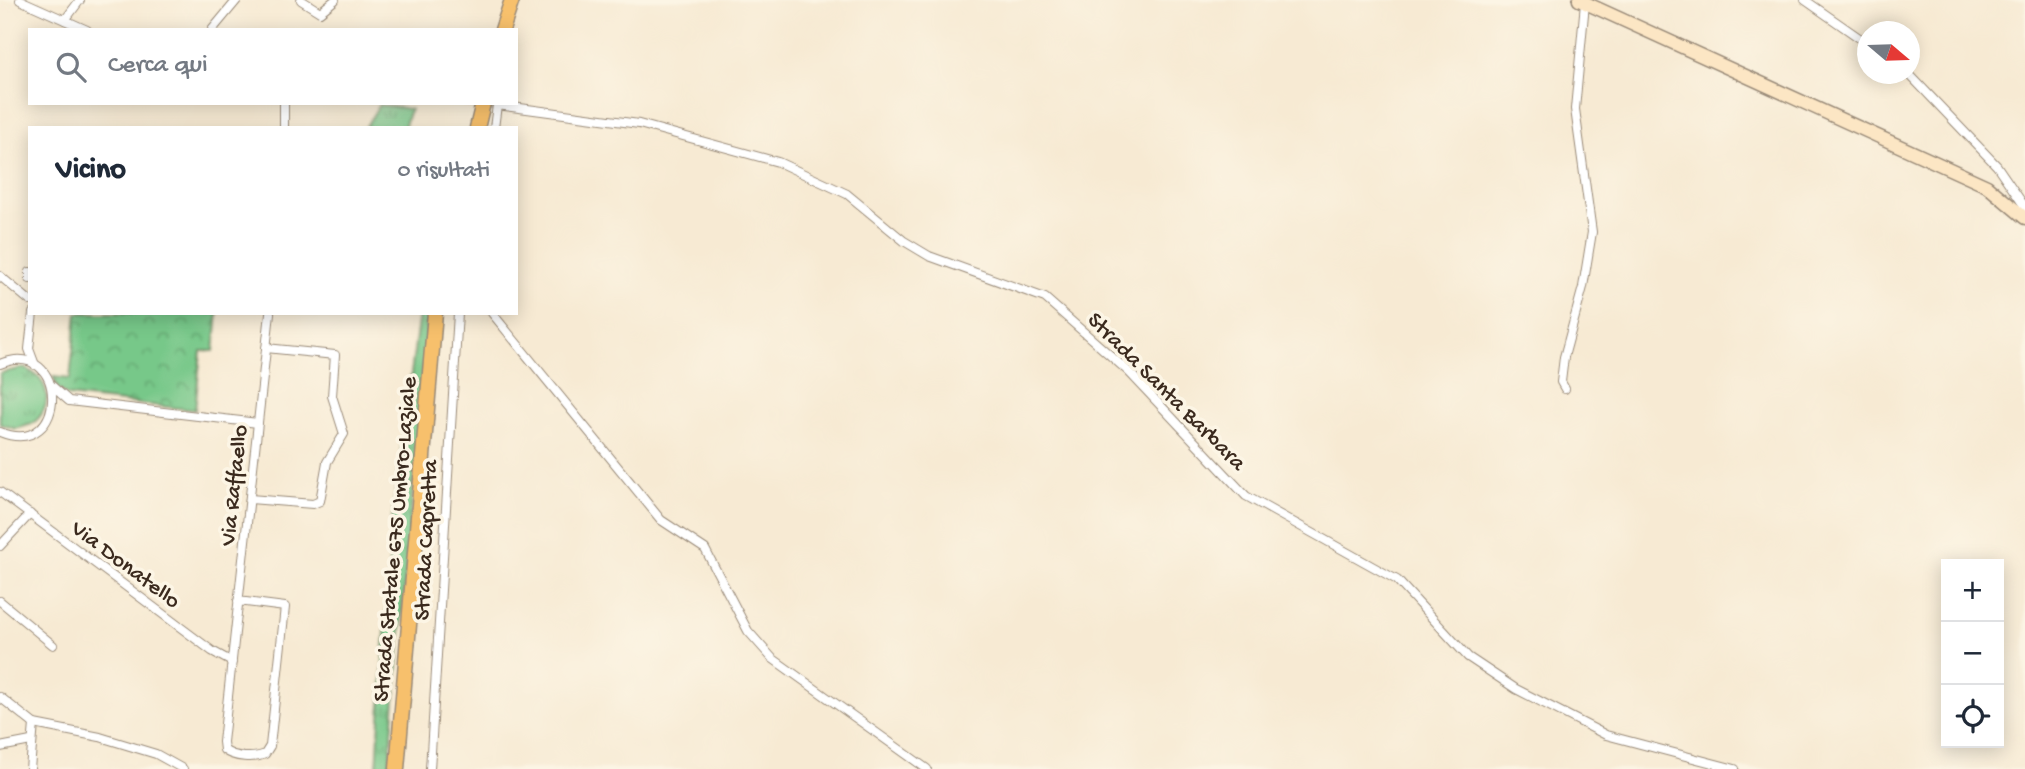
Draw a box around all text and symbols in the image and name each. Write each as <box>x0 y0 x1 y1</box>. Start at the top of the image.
north arrow <box>1857 21 1920 84</box>
search box <box>28 28 518 105</box>
icon: search <box>52 48 90 86</box>
text: Cerca qui <box>108 51 208 82</box>
text: Vicino <box>56 154 126 189</box>
text: 0 risultati <box>398 158 490 185</box>
street label: Strada Santa Barbara <box>1081 308 1251 478</box>
street label: Strada Statale 675 Umbro-Laziale <box>369 375 424 703</box>
street label: Via Raffaello <box>216 423 255 548</box>
street label: Strada Capretta <box>410 458 445 621</box>
street label: Via Donatello <box>64 515 185 616</box>
map controls <box>1941 559 2004 748</box>
button: + <box>1941 559 2004 622</box>
button: − <box>1941 622 2004 685</box>
button: locate <box>1941 685 2004 748</box>

